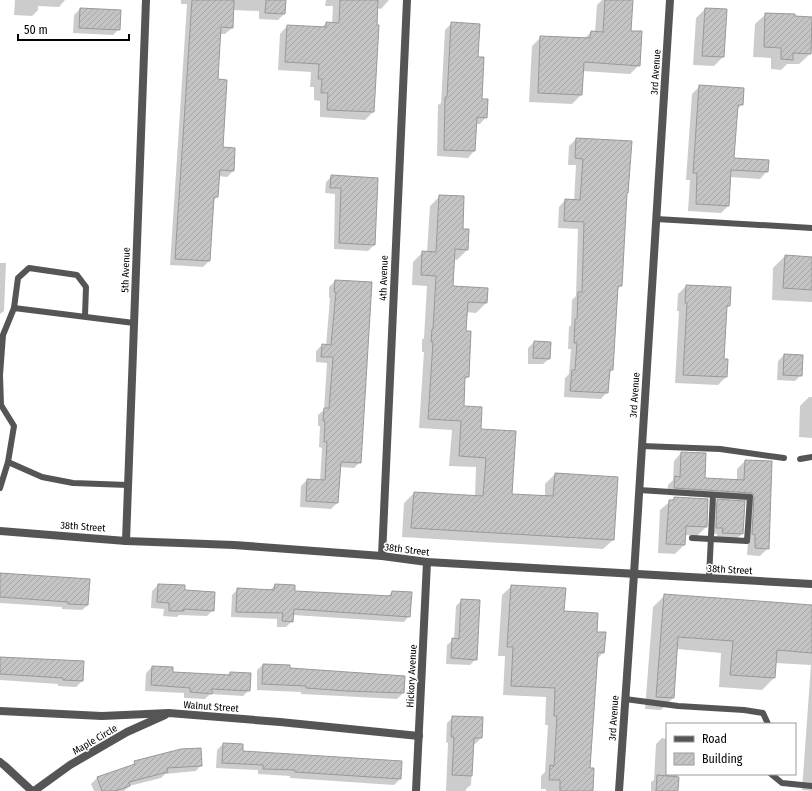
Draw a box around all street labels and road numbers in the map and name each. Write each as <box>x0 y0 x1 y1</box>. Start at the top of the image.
street label: 3rd Avenue <box>648 49 664 95</box>
street label: 5th Avenue <box>119 247 133 293</box>
street label: 4th Avenue <box>377 255 391 301</box>
street label: 3rd Avenue <box>627 372 643 418</box>
street label: 38th Street <box>60 519 107 535</box>
street label: 38th Street <box>384 541 431 559</box>
street label: 38th Street <box>707 563 754 577</box>
street label: Hickory Avenue <box>404 644 420 708</box>
street label: 3rd Avenue <box>606 695 622 741</box>
street label: Walnut Street <box>183 699 240 715</box>
street label: Maple Circle <box>70 722 120 758</box>

